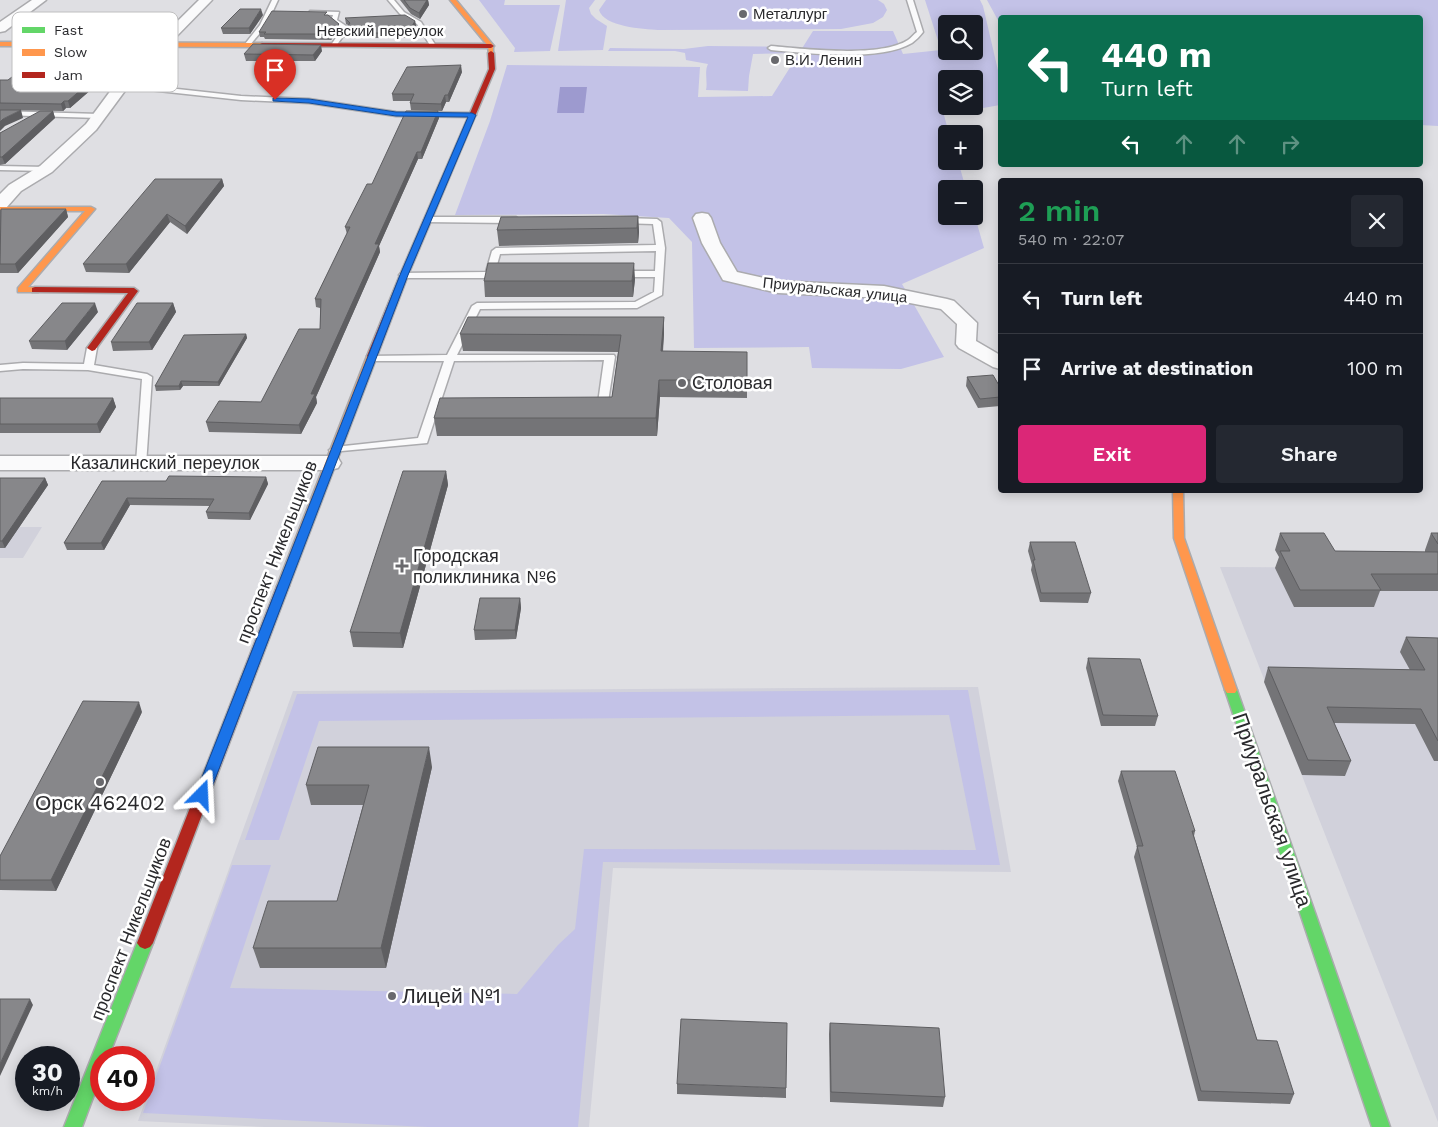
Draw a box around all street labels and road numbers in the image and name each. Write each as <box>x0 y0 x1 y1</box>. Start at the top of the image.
street label: Невский переулок <box>317 22 444 40</box>
street label: Приуральская улица <box>762 273 909 307</box>
street label: Казалинский переулок <box>71 452 260 473</box>
street label: проспект Никельщиков <box>232 458 321 646</box>
street label: Приуральская улица <box>1228 710 1318 910</box>
street label: проспект Никельщиков <box>86 835 175 1023</box>

